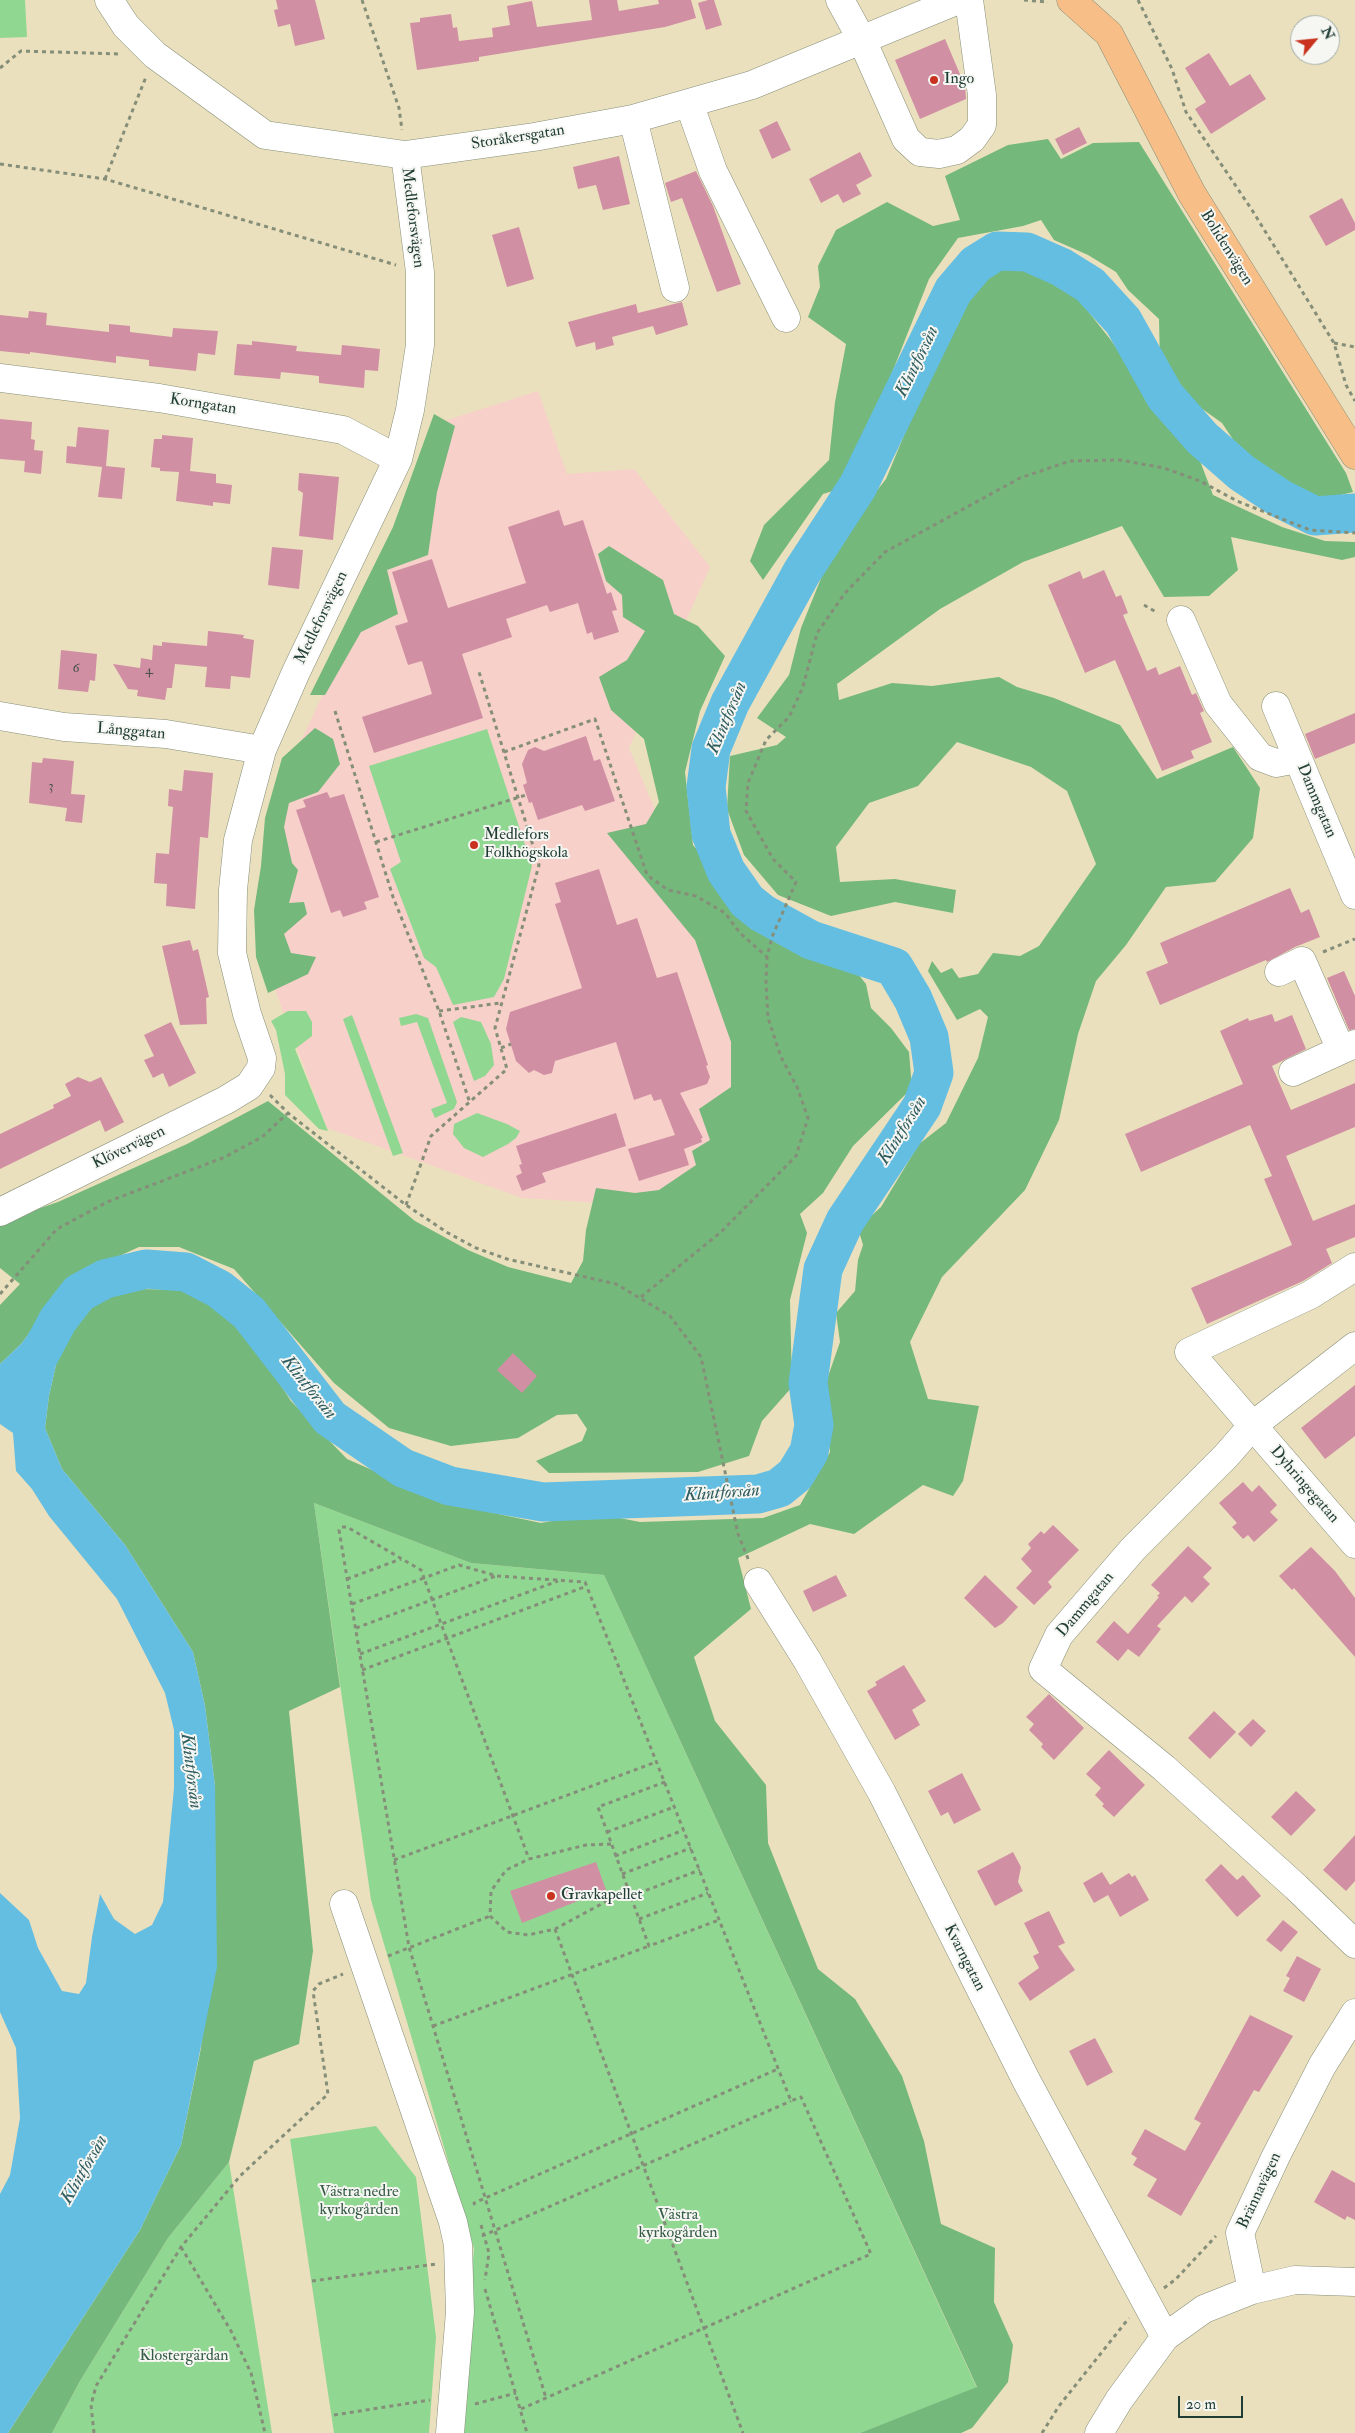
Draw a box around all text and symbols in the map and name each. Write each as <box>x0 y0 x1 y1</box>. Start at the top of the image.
north arrow <box>1290 15 1340 65</box>
text: N <box>1317 24 1338 43</box>
place label: Ingo <box>944 70 974 90</box>
marker: Ingo <box>928 74 940 86</box>
street label: Storåkersgatan <box>470 121 566 155</box>
street label: Medleforsvägen <box>396 167 428 269</box>
street label: Bolidenvägen <box>1195 207 1257 289</box>
water label: Klintforsån <box>892 323 944 401</box>
street label: Korngatan <box>168 390 238 420</box>
street label: Medleforsvägen <box>291 568 353 668</box>
house number: 6 <box>72 661 80 677</box>
house number: 4 <box>145 663 153 679</box>
water label: Klintforsån <box>703 679 753 757</box>
street label: Långgatan <box>96 719 166 745</box>
street label: Dammgatan <box>1292 761 1340 841</box>
house number: 3 <box>48 779 54 795</box>
place label: Medlefors Folkhögskola <box>484 826 568 864</box>
marker: Medlefors Folkhögskola <box>468 839 480 851</box>
water label: Klintforsån <box>874 1093 932 1169</box>
street label: Klövervägen <box>89 1122 169 1174</box>
water label: Klintforsån <box>276 1352 340 1424</box>
street label: Dyhringegatan <box>1265 1443 1343 1527</box>
water label: Klintforsån <box>683 1481 761 1507</box>
street label: Dammgatan <box>1053 1569 1119 1641</box>
water label: Klintforsån <box>175 1732 205 1810</box>
place label: Gravkapellet <box>561 1886 642 1906</box>
marker: Gravkapellet <box>545 1890 557 1902</box>
street label: Kvarngatan <box>939 1921 989 1995</box>
water label: Klintforsån <box>57 2132 113 2208</box>
street label: Brännavägen <box>1234 2150 1286 2232</box>
park label: Västra nedre kyrkogården <box>319 2183 399 2221</box>
park label: Västra kyrkogården <box>639 2206 717 2244</box>
park label: Klostergärdan <box>139 2347 229 2367</box>
scale bar <box>1180 2386 1245 2418</box>
text: 20 m <box>1186 2395 1216 2414</box>

